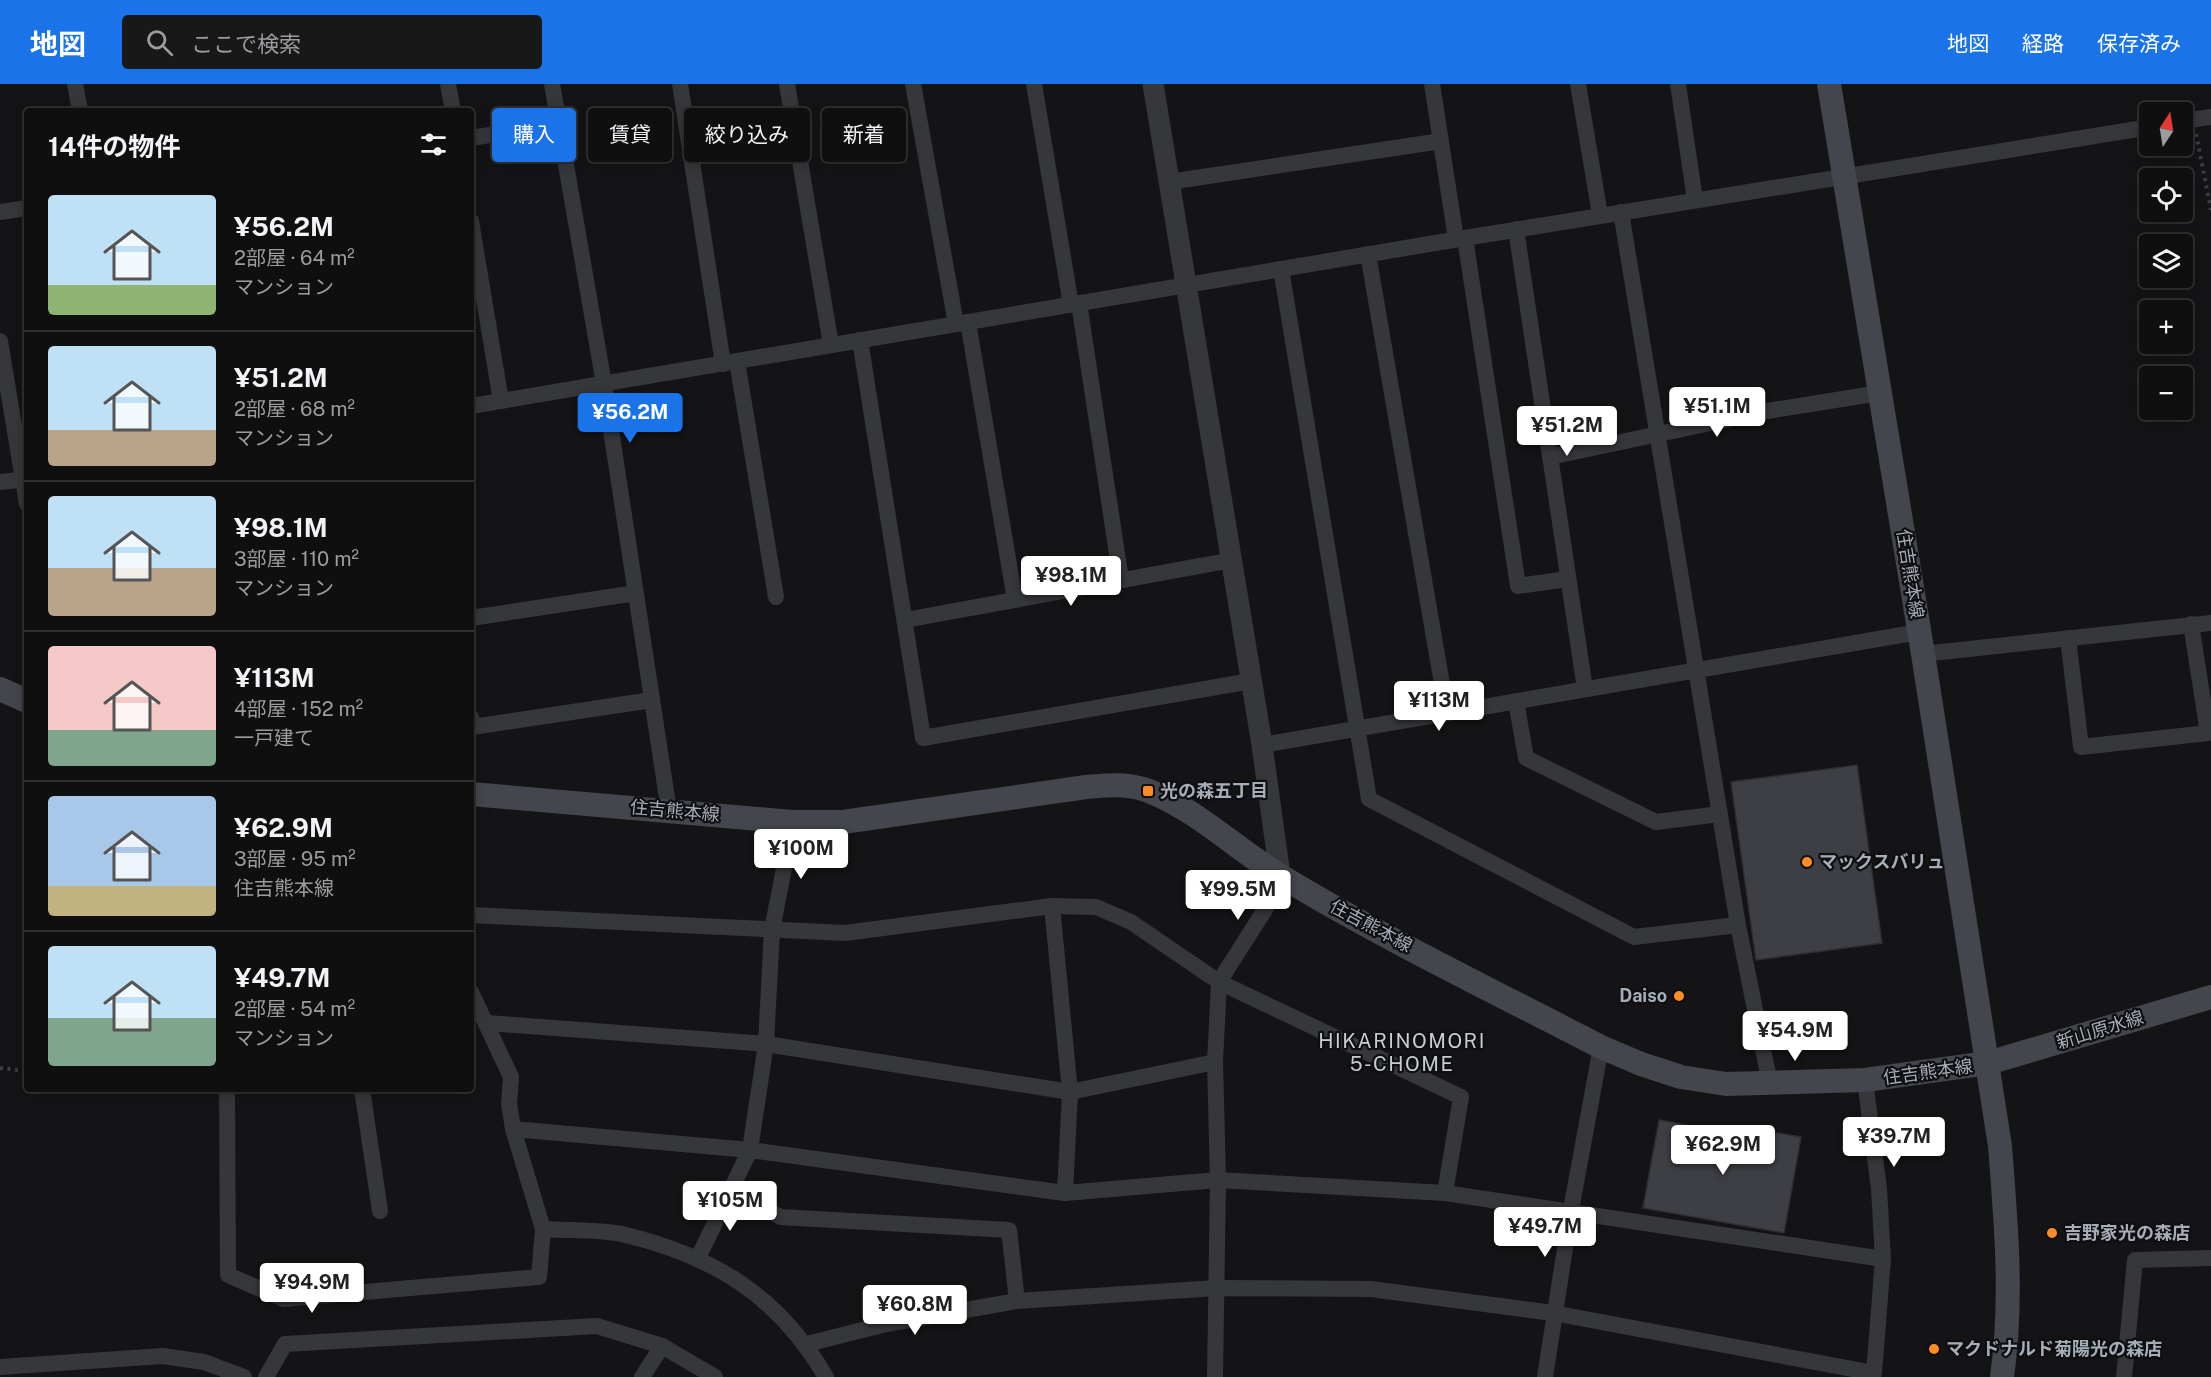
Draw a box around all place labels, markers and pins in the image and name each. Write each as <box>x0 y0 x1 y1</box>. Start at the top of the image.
pin: ¥51.1M <box>1668 387 1766 438</box>
pin: ¥56.2M <box>581 393 679 444</box>
pin: ¥51.2M <box>1518 406 1616 457</box>
pin: ¥98.1M <box>1022 556 1120 607</box>
pin: ¥113M <box>1397 681 1481 732</box>
place label: 光の森五丁目 <box>1160 780 1268 801</box>
marker: 光の森五丁目 <box>1141 784 1155 798</box>
pin: ¥100M <box>759 829 843 880</box>
place label: マックスバリュ <box>1819 851 1944 872</box>
marker: マックスバリュ <box>1800 855 1814 869</box>
pin: ¥99.5M <box>1189 870 1287 921</box>
place label: Daiso <box>1619 985 1667 1006</box>
marker: Daiso <box>1672 989 1686 1003</box>
pin: ¥54.9M <box>1746 1011 1844 1062</box>
pin: ¥39.7M <box>1845 1117 1943 1168</box>
pin: ¥62.9M <box>1674 1125 1772 1176</box>
pin: ¥105M <box>688 1181 772 1232</box>
pin: ¥49.7M <box>1496 1207 1594 1258</box>
place label: 吉野家光の森店 <box>2064 1222 2190 1243</box>
marker: 吉野家光の森店 <box>2045 1226 2059 1240</box>
pin: ¥94.9M <box>263 1263 361 1314</box>
pin: ¥60.8M <box>866 1285 964 1336</box>
place label: マクドナルド菊陽光の森店 <box>1946 1338 2162 1359</box>
marker: マクドナルド菊陽光の森店 <box>1927 1342 1941 1356</box>

